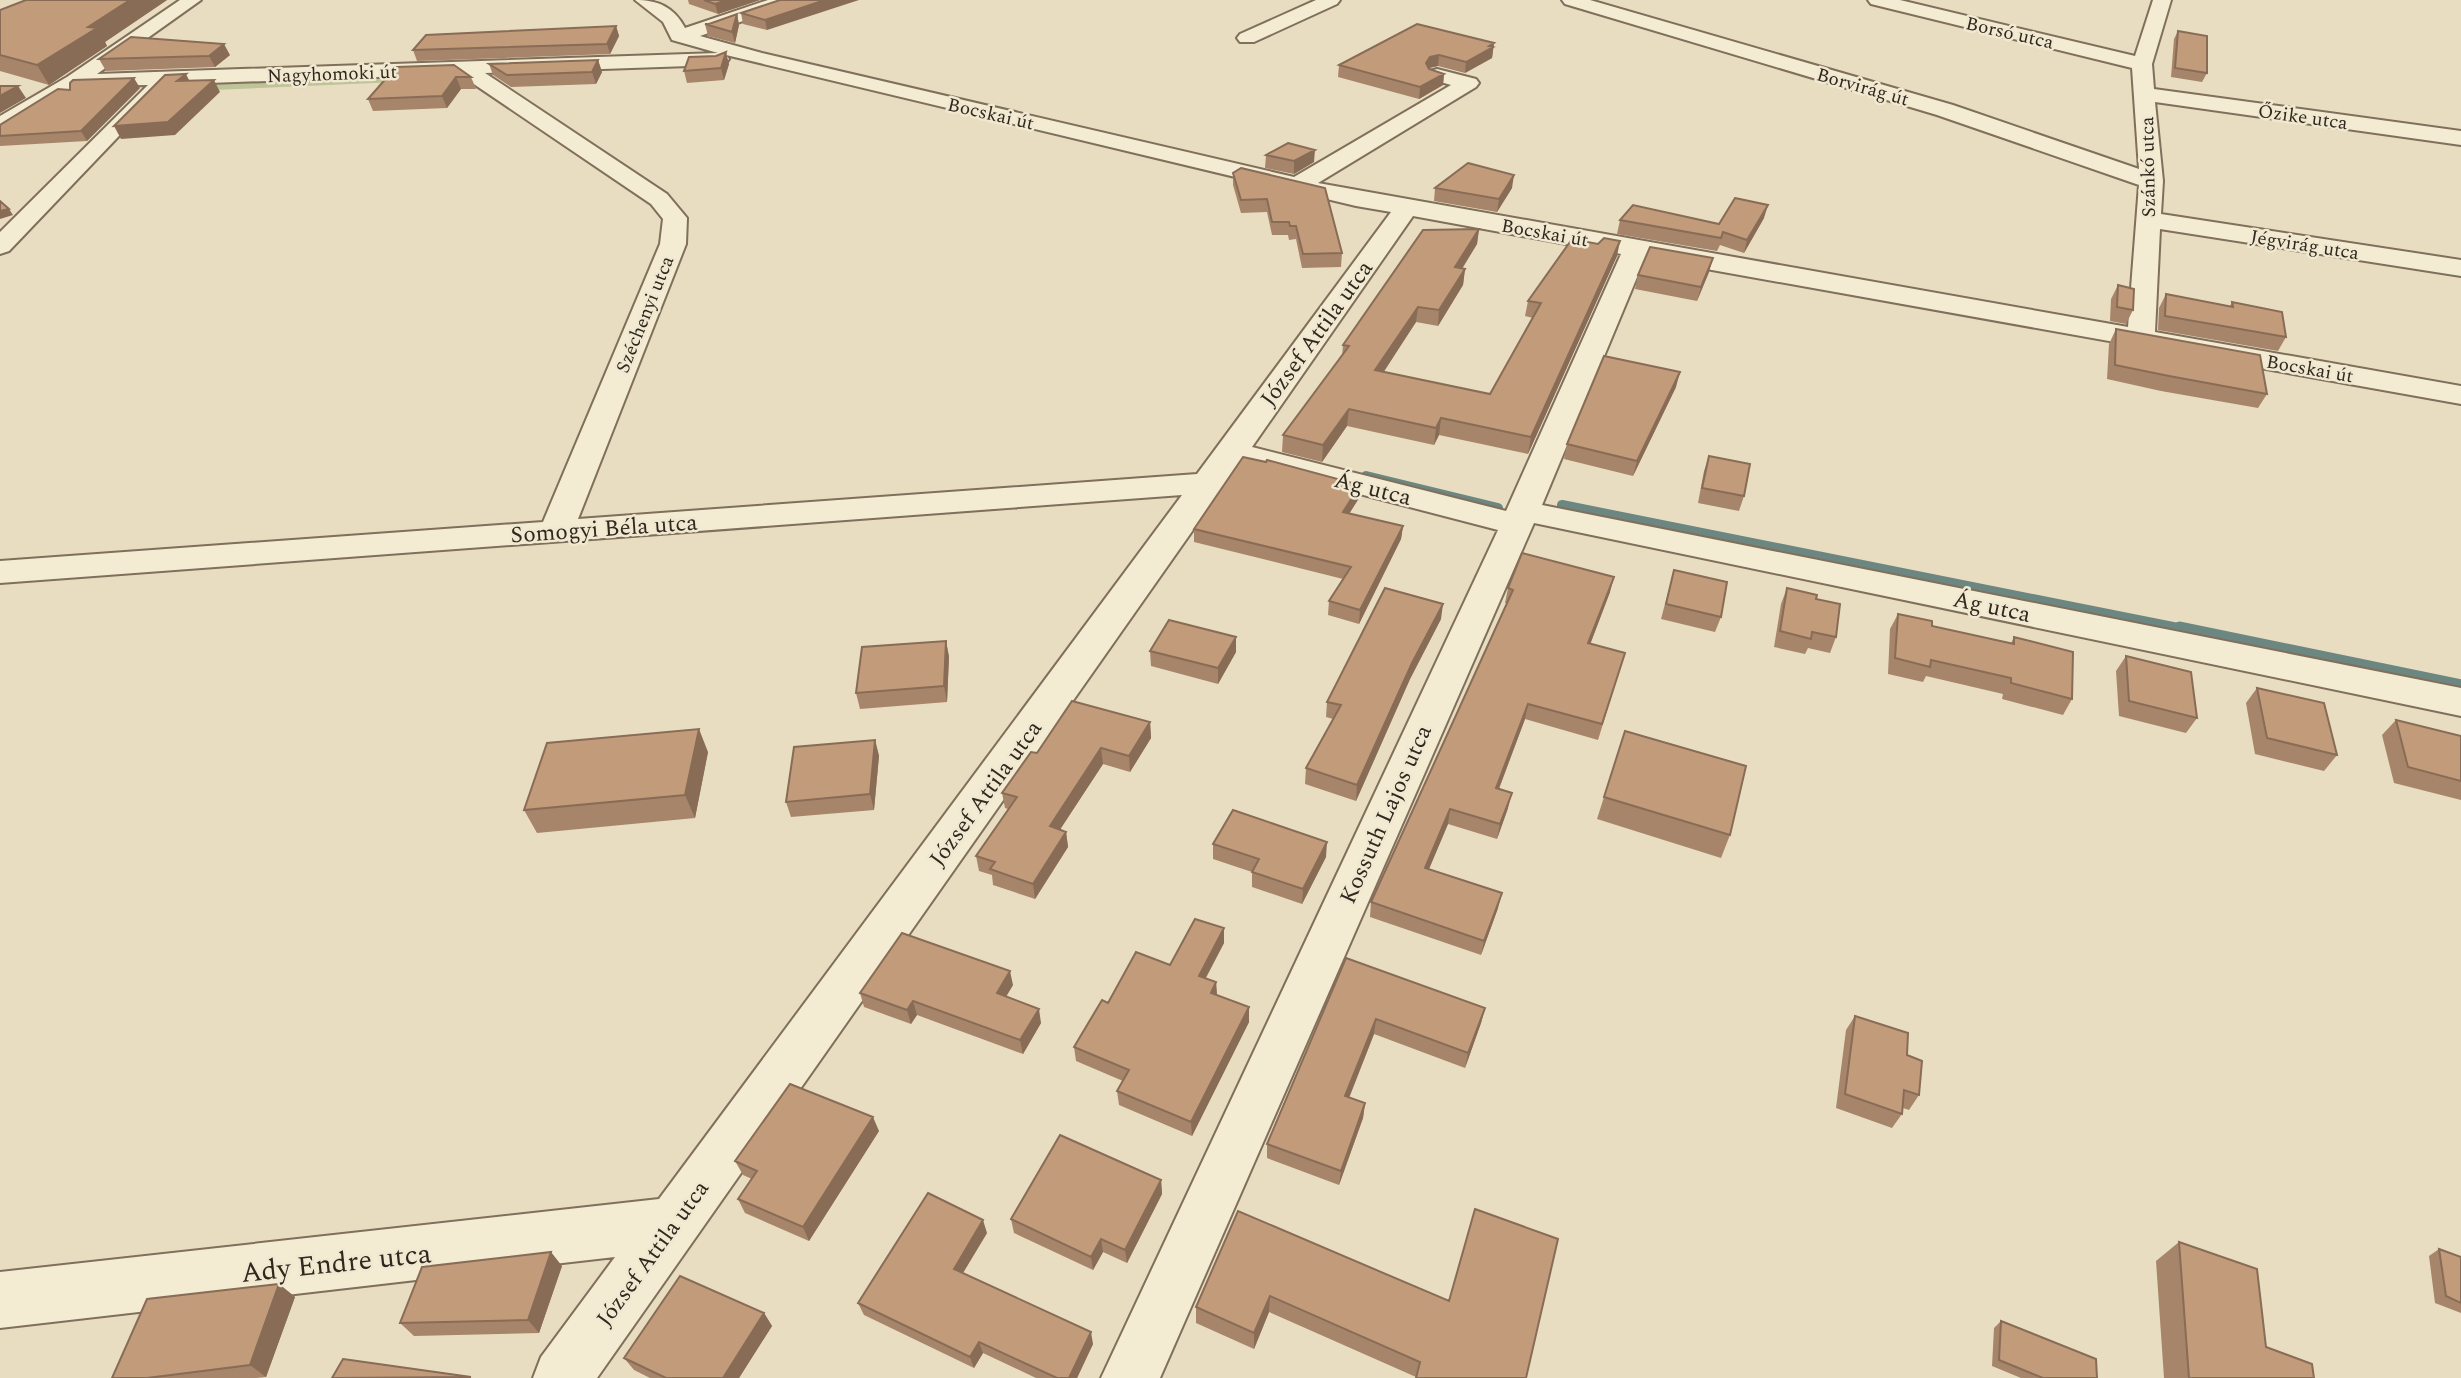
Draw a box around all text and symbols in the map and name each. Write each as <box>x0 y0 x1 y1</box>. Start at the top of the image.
street label: Borsó utca <box>1963 9 2057 58</box>
street label: Nagyhomoki út <box>267 58 398 91</box>
street label: Borvirág út <box>1813 60 1912 115</box>
street label: Bocskai út <box>945 90 1037 139</box>
street label: Őzike utca <box>2256 97 2350 138</box>
street label: Szánkó utca <box>2133 116 2164 218</box>
street label: Bocskai út <box>1499 212 1591 255</box>
street label: Jégvirág utca <box>2248 223 2362 268</box>
street label: Széchenyi utca <box>609 251 682 378</box>
street label: József Attila utca <box>1252 253 1382 414</box>
street label: Bocskai út <box>2264 348 2356 391</box>
street label: Ág utca <box>1330 463 1415 516</box>
street label: Somogyi Béla utca <box>509 506 699 553</box>
street label: Ág utca <box>1950 582 2034 633</box>
street label: József Attila utca <box>921 713 1051 874</box>
street label: Kossuth Lajos utca <box>1331 719 1442 910</box>
street label: József Attila utca <box>588 1173 718 1334</box>
street label: Ady Endre utca <box>239 1232 434 1295</box>

